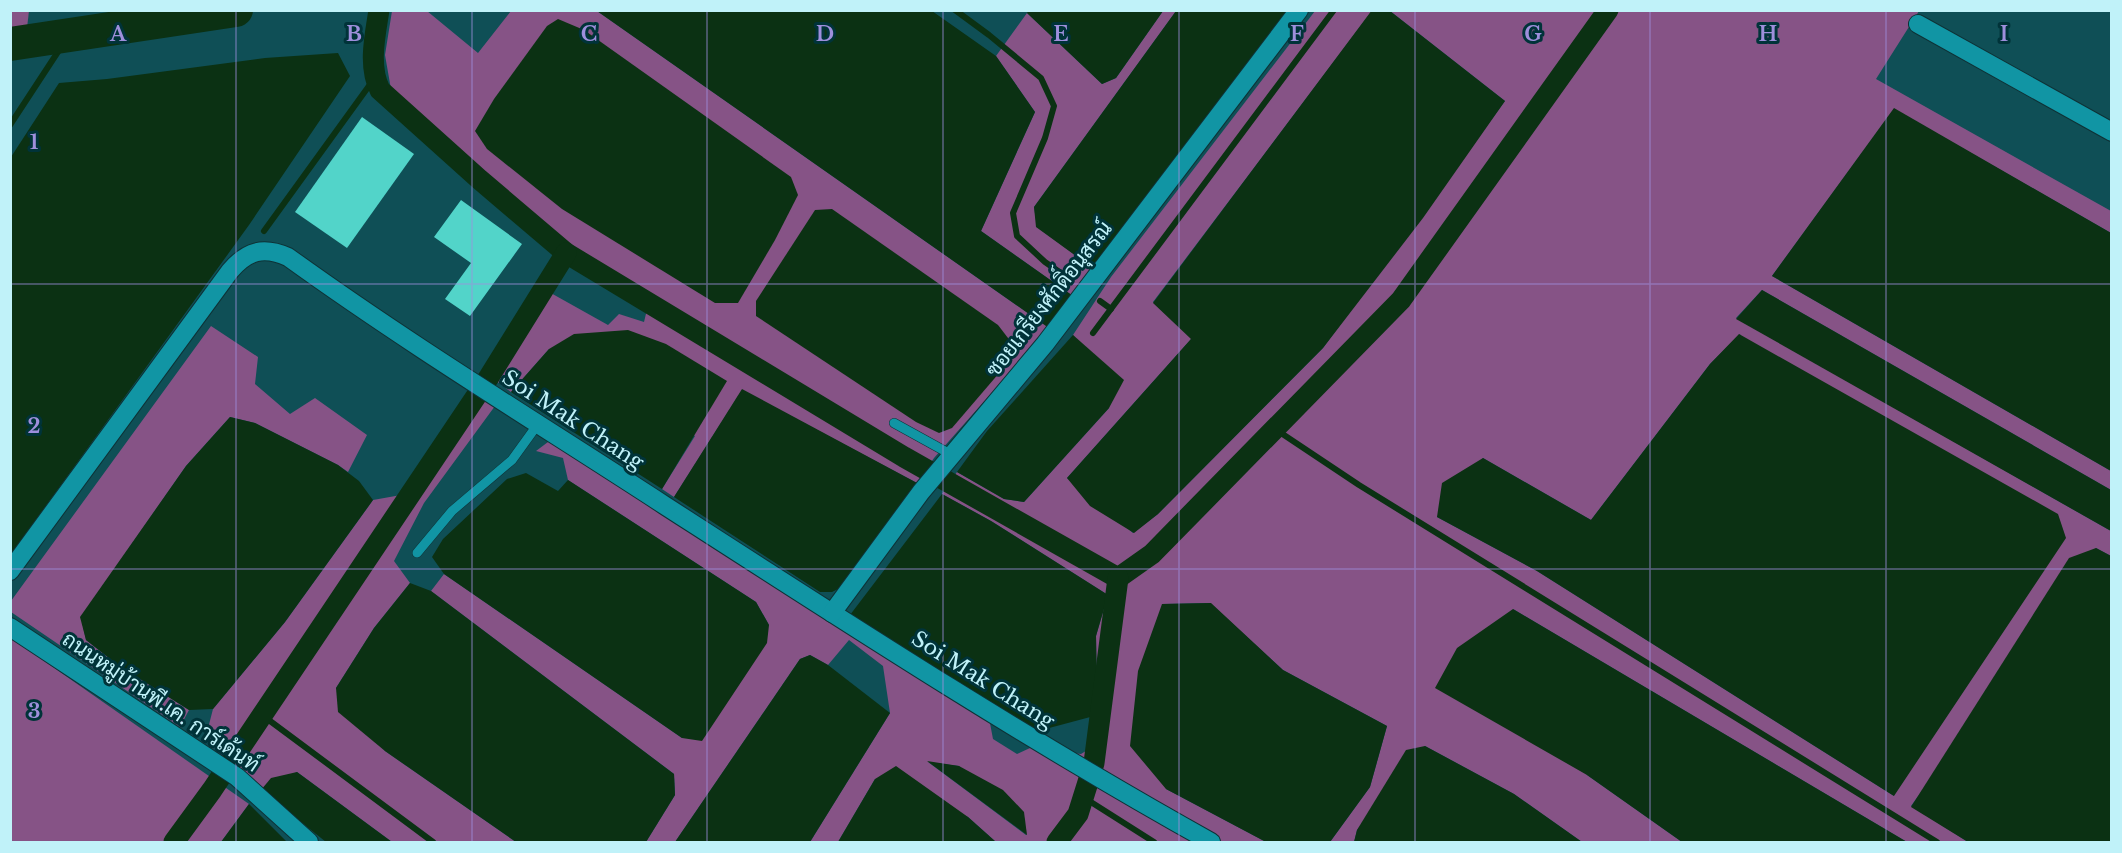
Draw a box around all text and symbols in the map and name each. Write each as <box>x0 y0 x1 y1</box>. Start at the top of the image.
text: A <box>109 22 127 46</box>
text: B <box>346 22 362 46</box>
text: C <box>581 22 597 46</box>
text: D <box>816 22 834 46</box>
text: E <box>1053 22 1069 46</box>
text: F <box>1290 22 1304 46</box>
text: G <box>1524 22 1542 46</box>
text: H <box>1759 22 1778 46</box>
text: I <box>2000 22 2008 46</box>
text: 1 <box>30 130 39 154</box>
street label: ซอยเกรียงศักดิ์อนุสรณ์ <box>975 212 1119 383</box>
street label: Soi Mak Chang <box>497 365 649 476</box>
text: 2 <box>27 414 41 438</box>
street label: ถนนหมู่บ้านพี.เค. การ์เด้นท์ <box>56 625 265 779</box>
street label: Soi Mak Chang <box>907 626 1060 735</box>
text: 3 <box>28 699 40 723</box>

